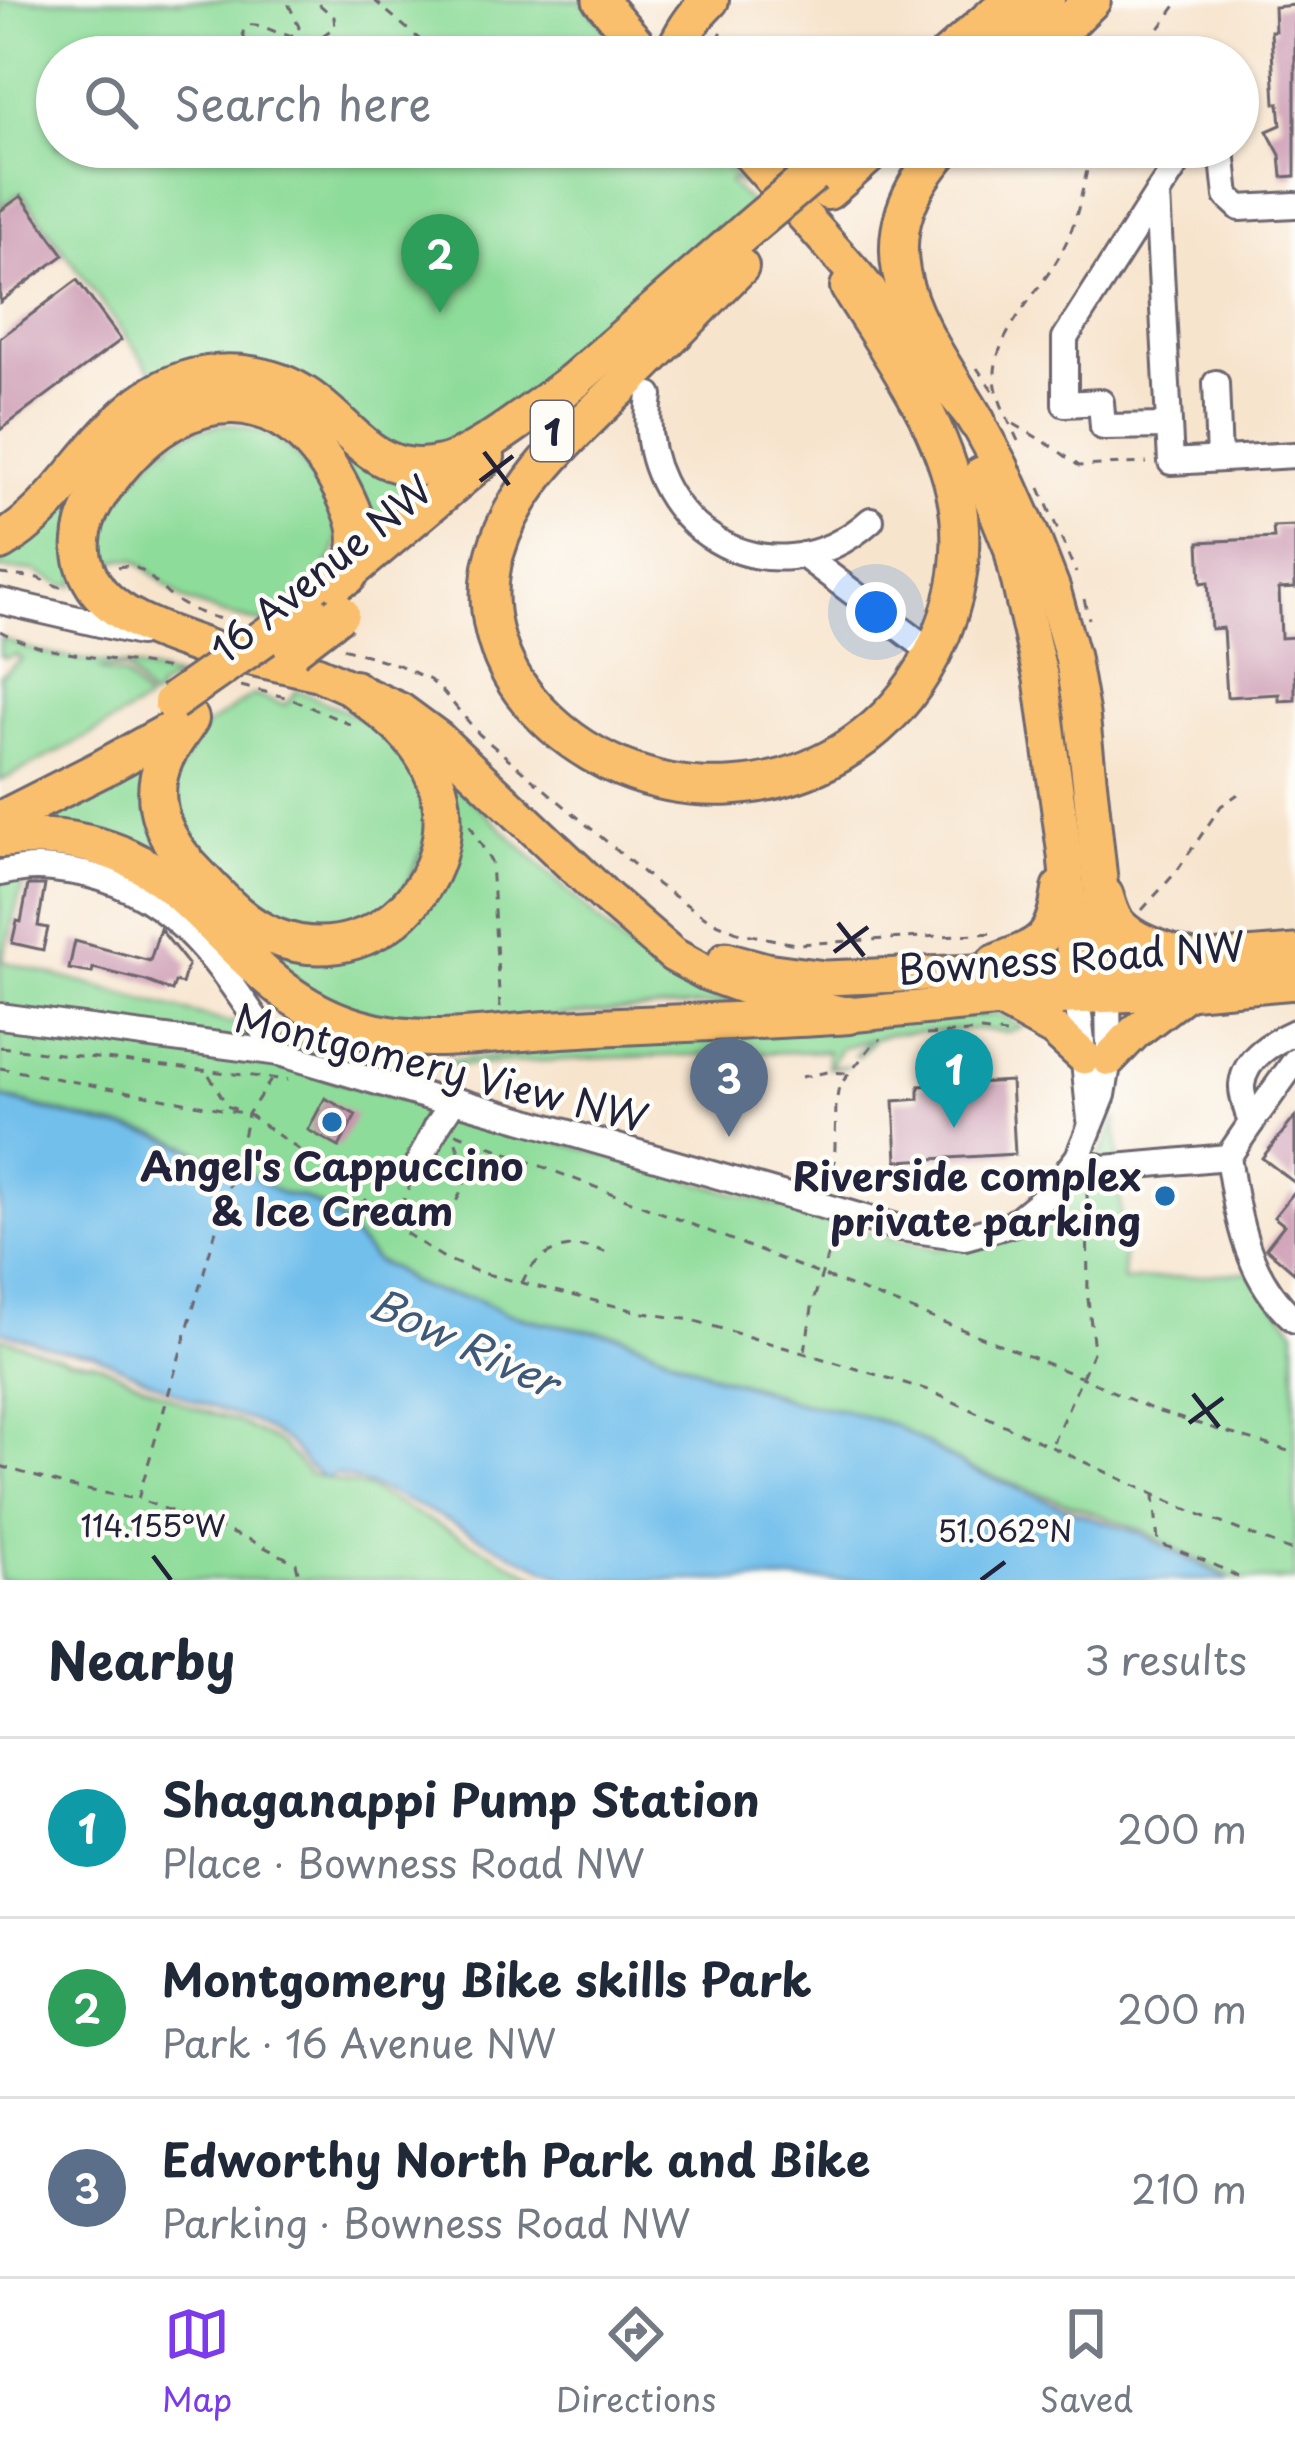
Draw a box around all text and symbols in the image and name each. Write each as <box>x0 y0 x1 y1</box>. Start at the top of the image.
search box <box>36 36 1259 168</box>
text: Search here <box>174 68 431 136</box>
icon: search <box>78 69 144 135</box>
pin: 2 <box>401 214 479 313</box>
road number: 1 <box>531 401 573 461</box>
street label: 16 Avenue NW <box>196 460 444 676</box>
your location <box>846 582 906 642</box>
street label: Bowness Road NW <box>896 914 1246 998</box>
street label: Montgomery View NW <box>229 986 655 1146</box>
pin: 1 <box>915 1029 993 1128</box>
pin: 3 <box>690 1038 768 1137</box>
marker: Angel's Cappuccino & Ice Cream <box>319 1109 345 1135</box>
place label: Angel's Cappuccino & Ice Cream <box>141 1135 523 1239</box>
place label: Riverside complex private parking <box>792 1145 1141 1249</box>
marker: Riverside complex private parking <box>1152 1183 1178 1209</box>
water label: Bow River <box>360 1270 574 1414</box>
text: 114.155°W <box>81 1502 226 1547</box>
text: 51.062°N <box>937 1507 1073 1552</box>
text: Nearby <box>48 1620 235 1697</box>
text: 3 results <box>1084 1629 1247 1688</box>
text: Shaganappi Pump Station <box>162 1764 760 1832</box>
text: 1 <box>78 1798 96 1857</box>
text: 200 m <box>1117 1798 1247 1857</box>
text: Place · Bowness Road NW <box>162 1832 645 1891</box>
text: Montgomery Bike skills Park <box>162 1944 812 2012</box>
text: 2 <box>73 1978 101 2037</box>
text: 200 m <box>1117 1978 1247 2037</box>
text: Park · 16 Avenue NW <box>162 2012 556 2071</box>
text: Edworthy North Park and Bike <box>162 2124 870 2192</box>
text: 3 <box>74 2158 100 2217</box>
text: 210 m <box>1131 2158 1247 2217</box>
text: Parking · Bowness Road NW <box>162 2192 690 2251</box>
tab: Map <box>162 2301 232 2423</box>
tab: Directions <box>556 2301 716 2423</box>
tab: Saved <box>1040 2301 1133 2423</box>

